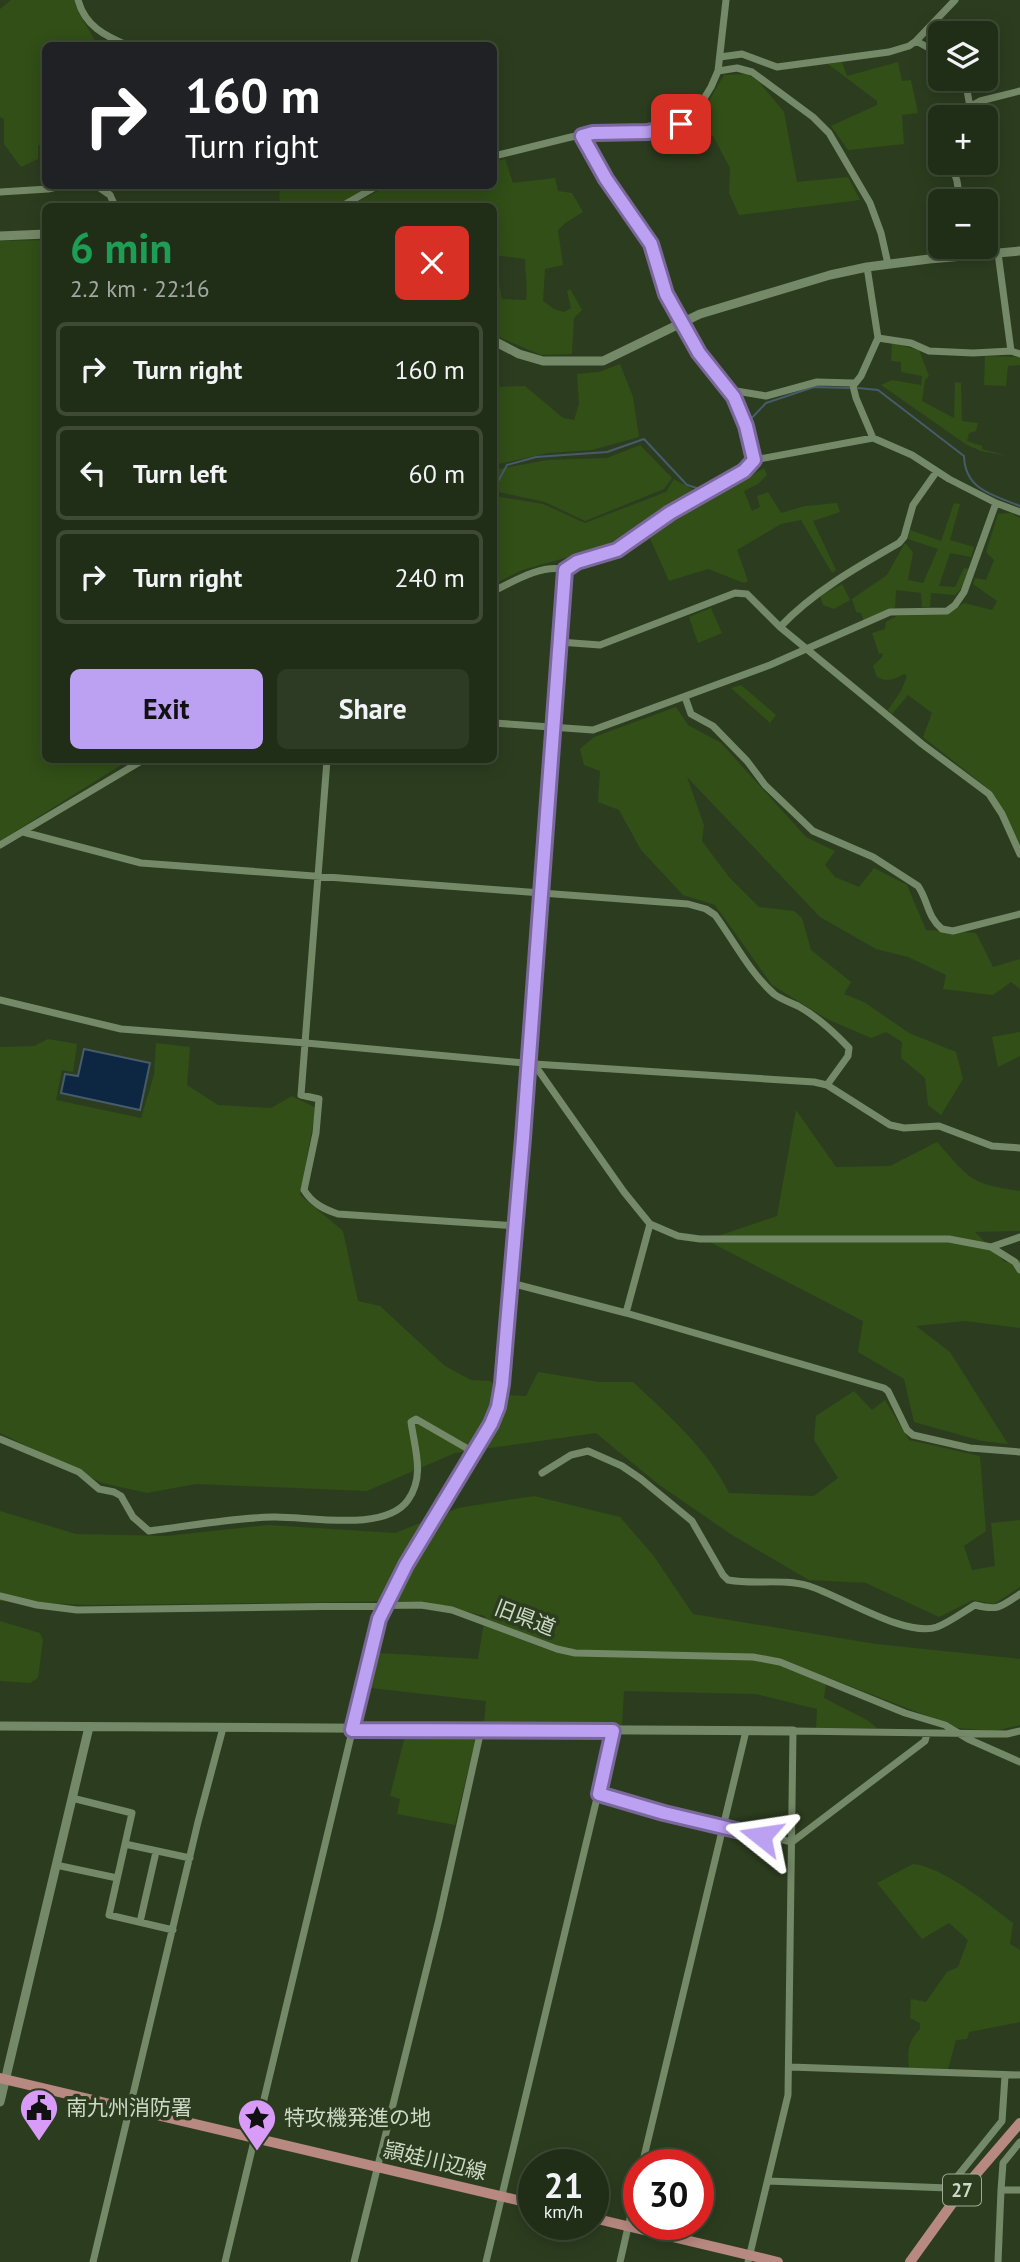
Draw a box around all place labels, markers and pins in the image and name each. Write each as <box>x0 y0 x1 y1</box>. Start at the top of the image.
pin <box>651 94 711 154</box>
public building icon: 南九州消防署 <box>18 2087 60 2142</box>
place label: 南九州消防署 <box>66 2094 192 2121</box>
place icon: 特攻機発進の地 <box>236 2097 278 2152</box>
place label: 特攻機発進の地 <box>284 2104 431 2131</box>

